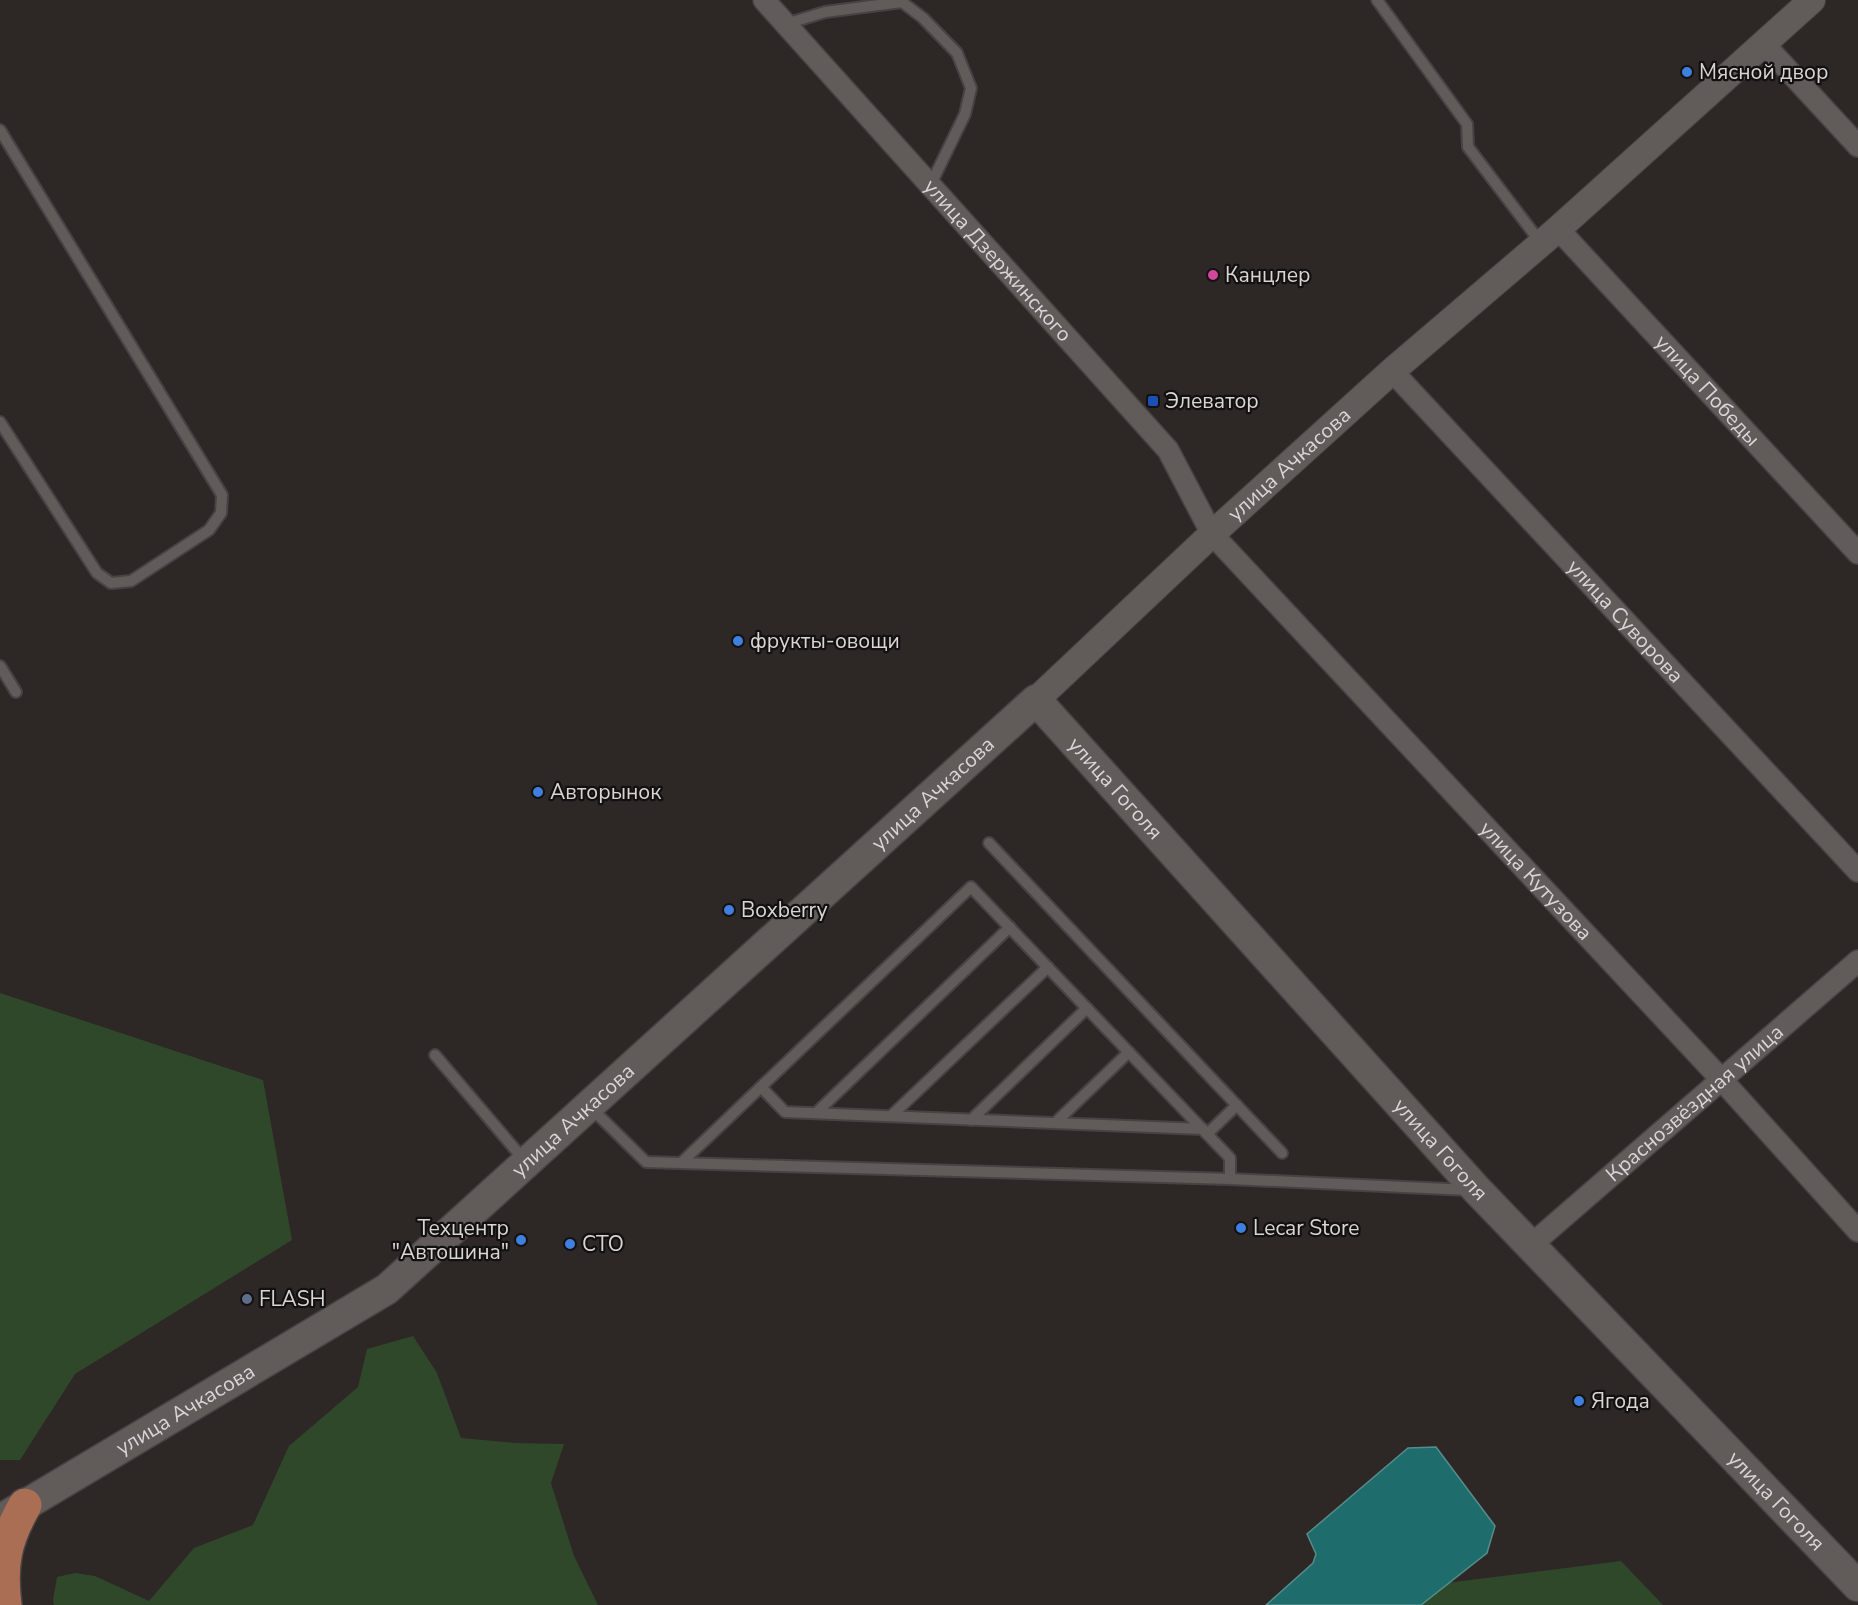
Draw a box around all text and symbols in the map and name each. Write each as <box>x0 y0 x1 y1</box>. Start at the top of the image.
place label: Мясной двор <box>1699 58 1828 86</box>
marker: Мясной двор <box>1680 65 1694 79</box>
street label: улица Дзержинского <box>917 173 1078 348</box>
place label: Канцлер <box>1225 261 1311 289</box>
marker: Канцлер <box>1206 268 1220 282</box>
street label: улица Победы <box>1649 329 1766 452</box>
place label: Элеватор <box>1165 387 1259 415</box>
marker: Элеватор <box>1146 394 1160 408</box>
street label: улица Ачкасова <box>1221 401 1357 527</box>
street label: улица Суворова <box>1561 553 1690 689</box>
place label: фрукты-овощи <box>750 627 900 655</box>
marker: фрукты-овощи <box>731 634 745 648</box>
street label: улица Ачкасова <box>865 730 1000 857</box>
street label: улица Гоголя <box>1062 731 1169 846</box>
place label: Авторынок <box>550 778 662 806</box>
marker: Авторынок <box>531 785 545 799</box>
street label: улица Кутузова <box>1473 815 1598 946</box>
place label: Boxberry <box>741 896 828 924</box>
marker: Boxberry <box>722 903 736 917</box>
street label: Краснозвёздная улица <box>1600 1018 1789 1188</box>
street label: улица Ачкасова <box>505 1057 641 1183</box>
street label: улица Гоголя <box>1387 1092 1494 1207</box>
place label: Техцентр "Автошина" <box>392 1214 509 1266</box>
place label: Lecar Store <box>1253 1214 1360 1242</box>
marker: Lecar Store <box>1234 1221 1248 1235</box>
place label: СТО <box>582 1230 624 1258</box>
marker: Техцентр "Автошина" <box>514 1233 528 1247</box>
marker: СТО <box>563 1237 577 1251</box>
place label: FLASH <box>259 1285 326 1313</box>
marker: FLASH <box>240 1292 254 1306</box>
street label: улица Ачкасова <box>111 1357 260 1462</box>
place label: Ягода <box>1591 1387 1650 1415</box>
marker: Ягода <box>1572 1394 1586 1408</box>
street label: улица Гоголя <box>1721 1445 1831 1557</box>

